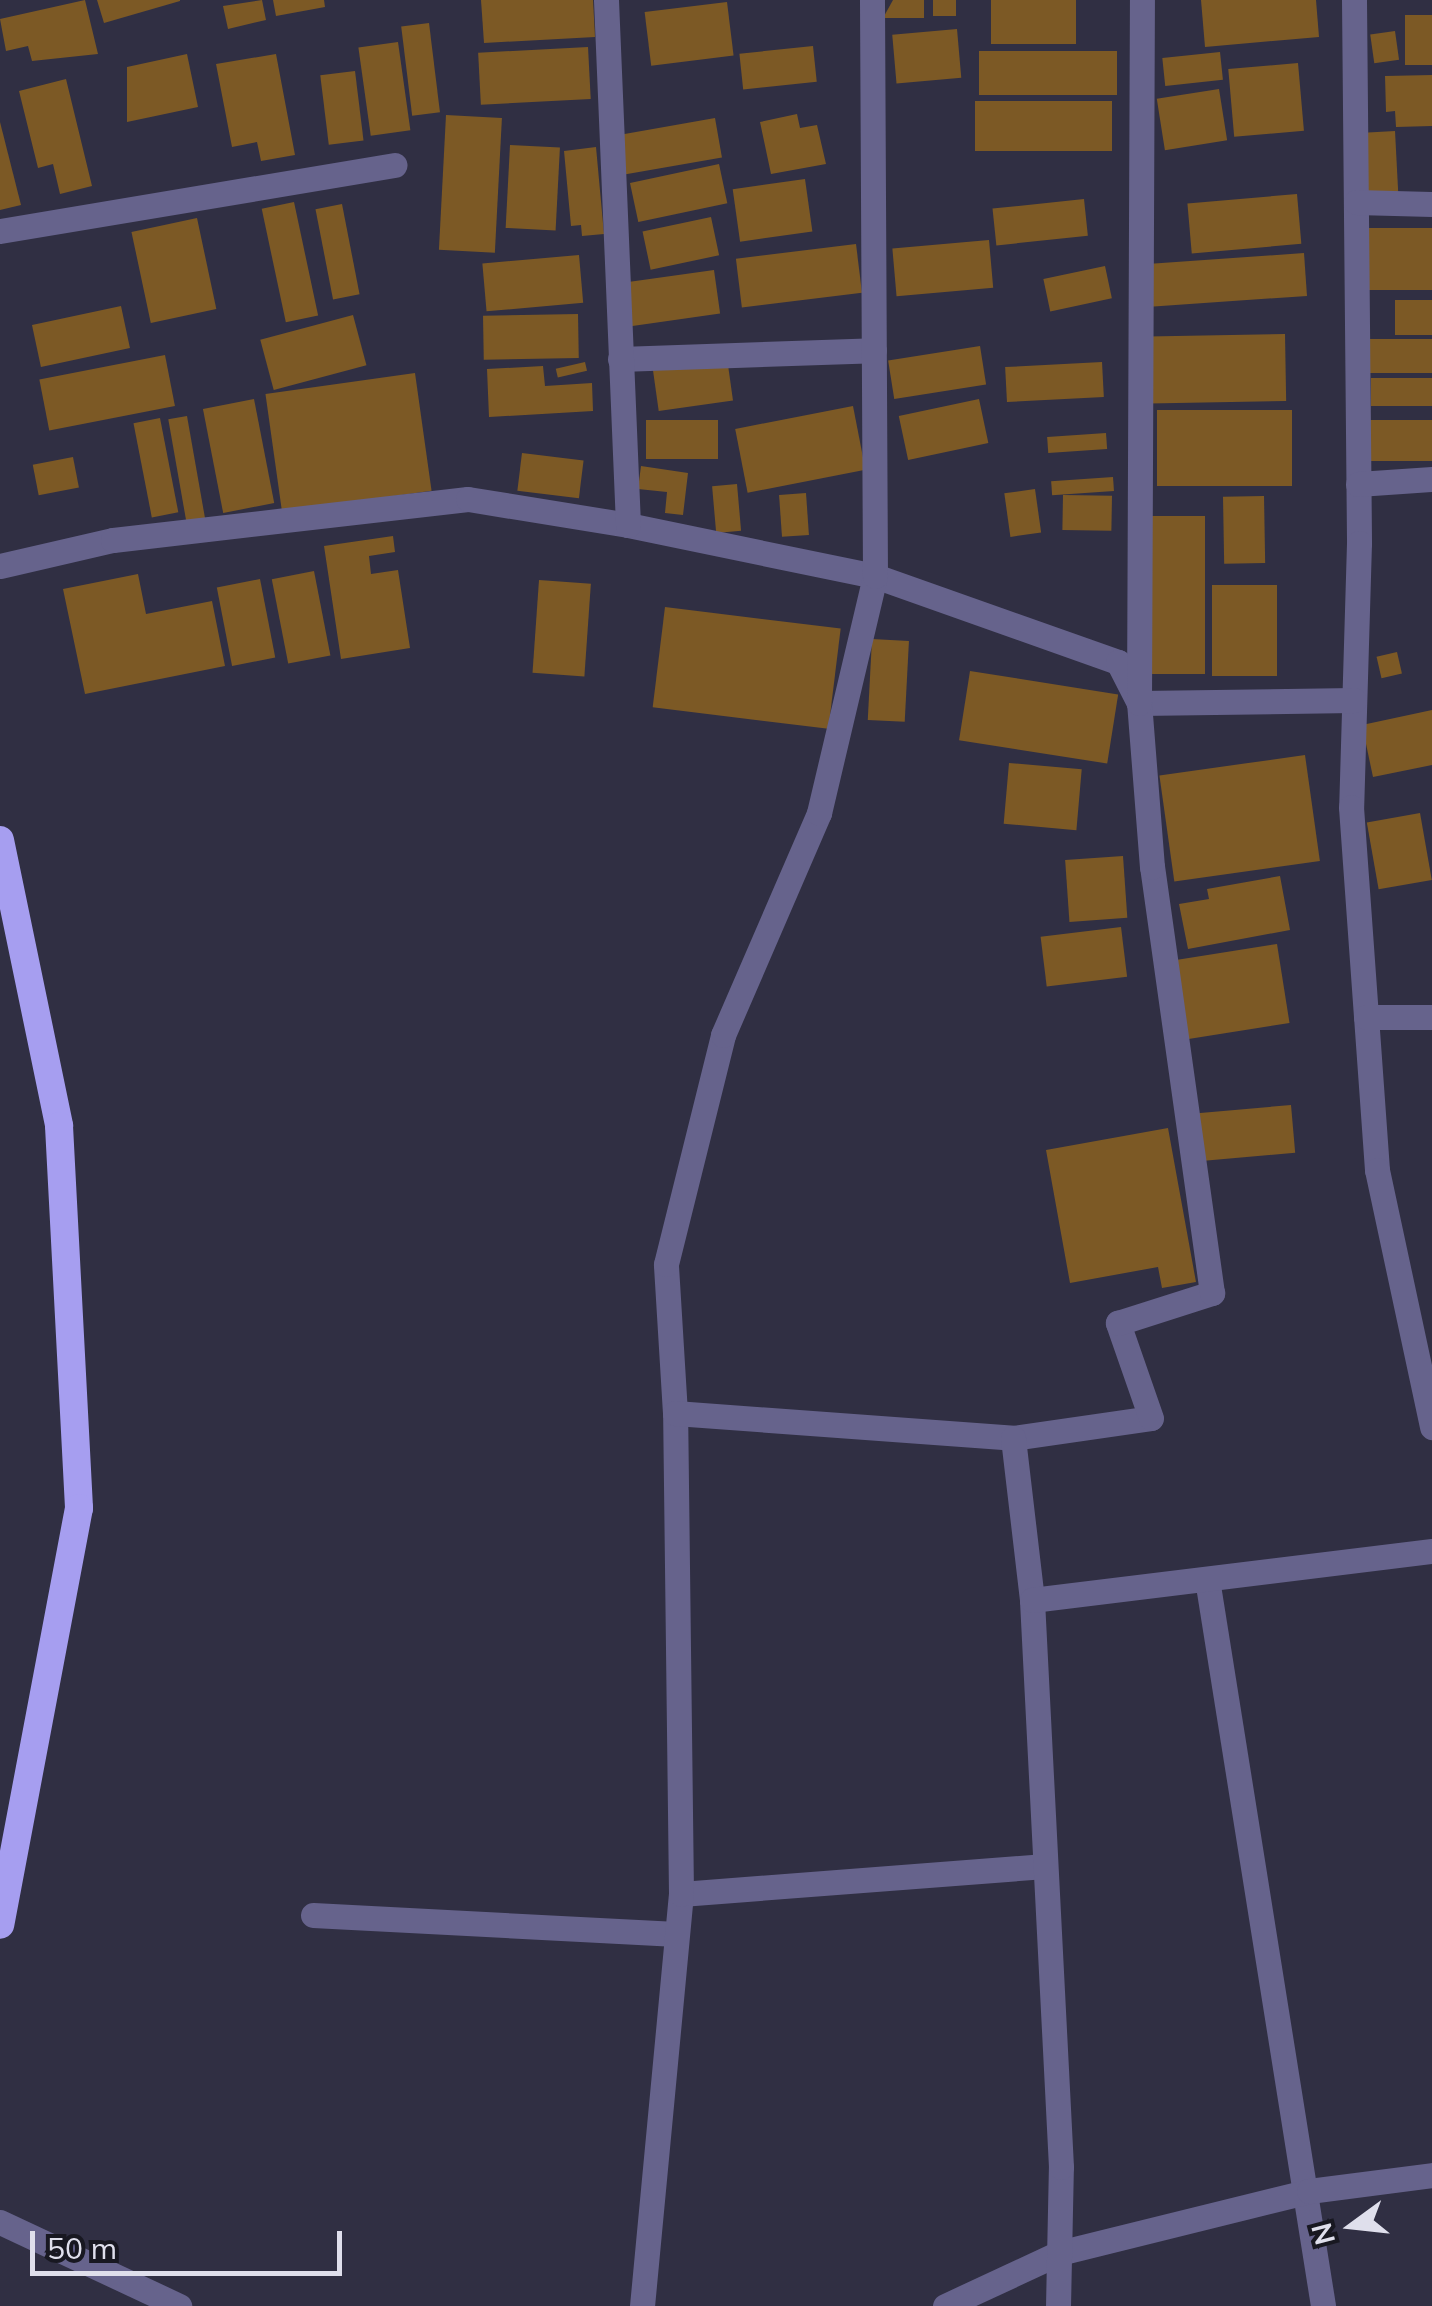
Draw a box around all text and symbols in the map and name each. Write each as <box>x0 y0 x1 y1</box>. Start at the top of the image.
north arrow <box>1302 2176 1402 2276</box>
scale bar <box>35 2211 348 2273</box>
text: N <box>1303 2219 1342 2249</box>
text: 50 m <box>47 2229 117 2267</box>

